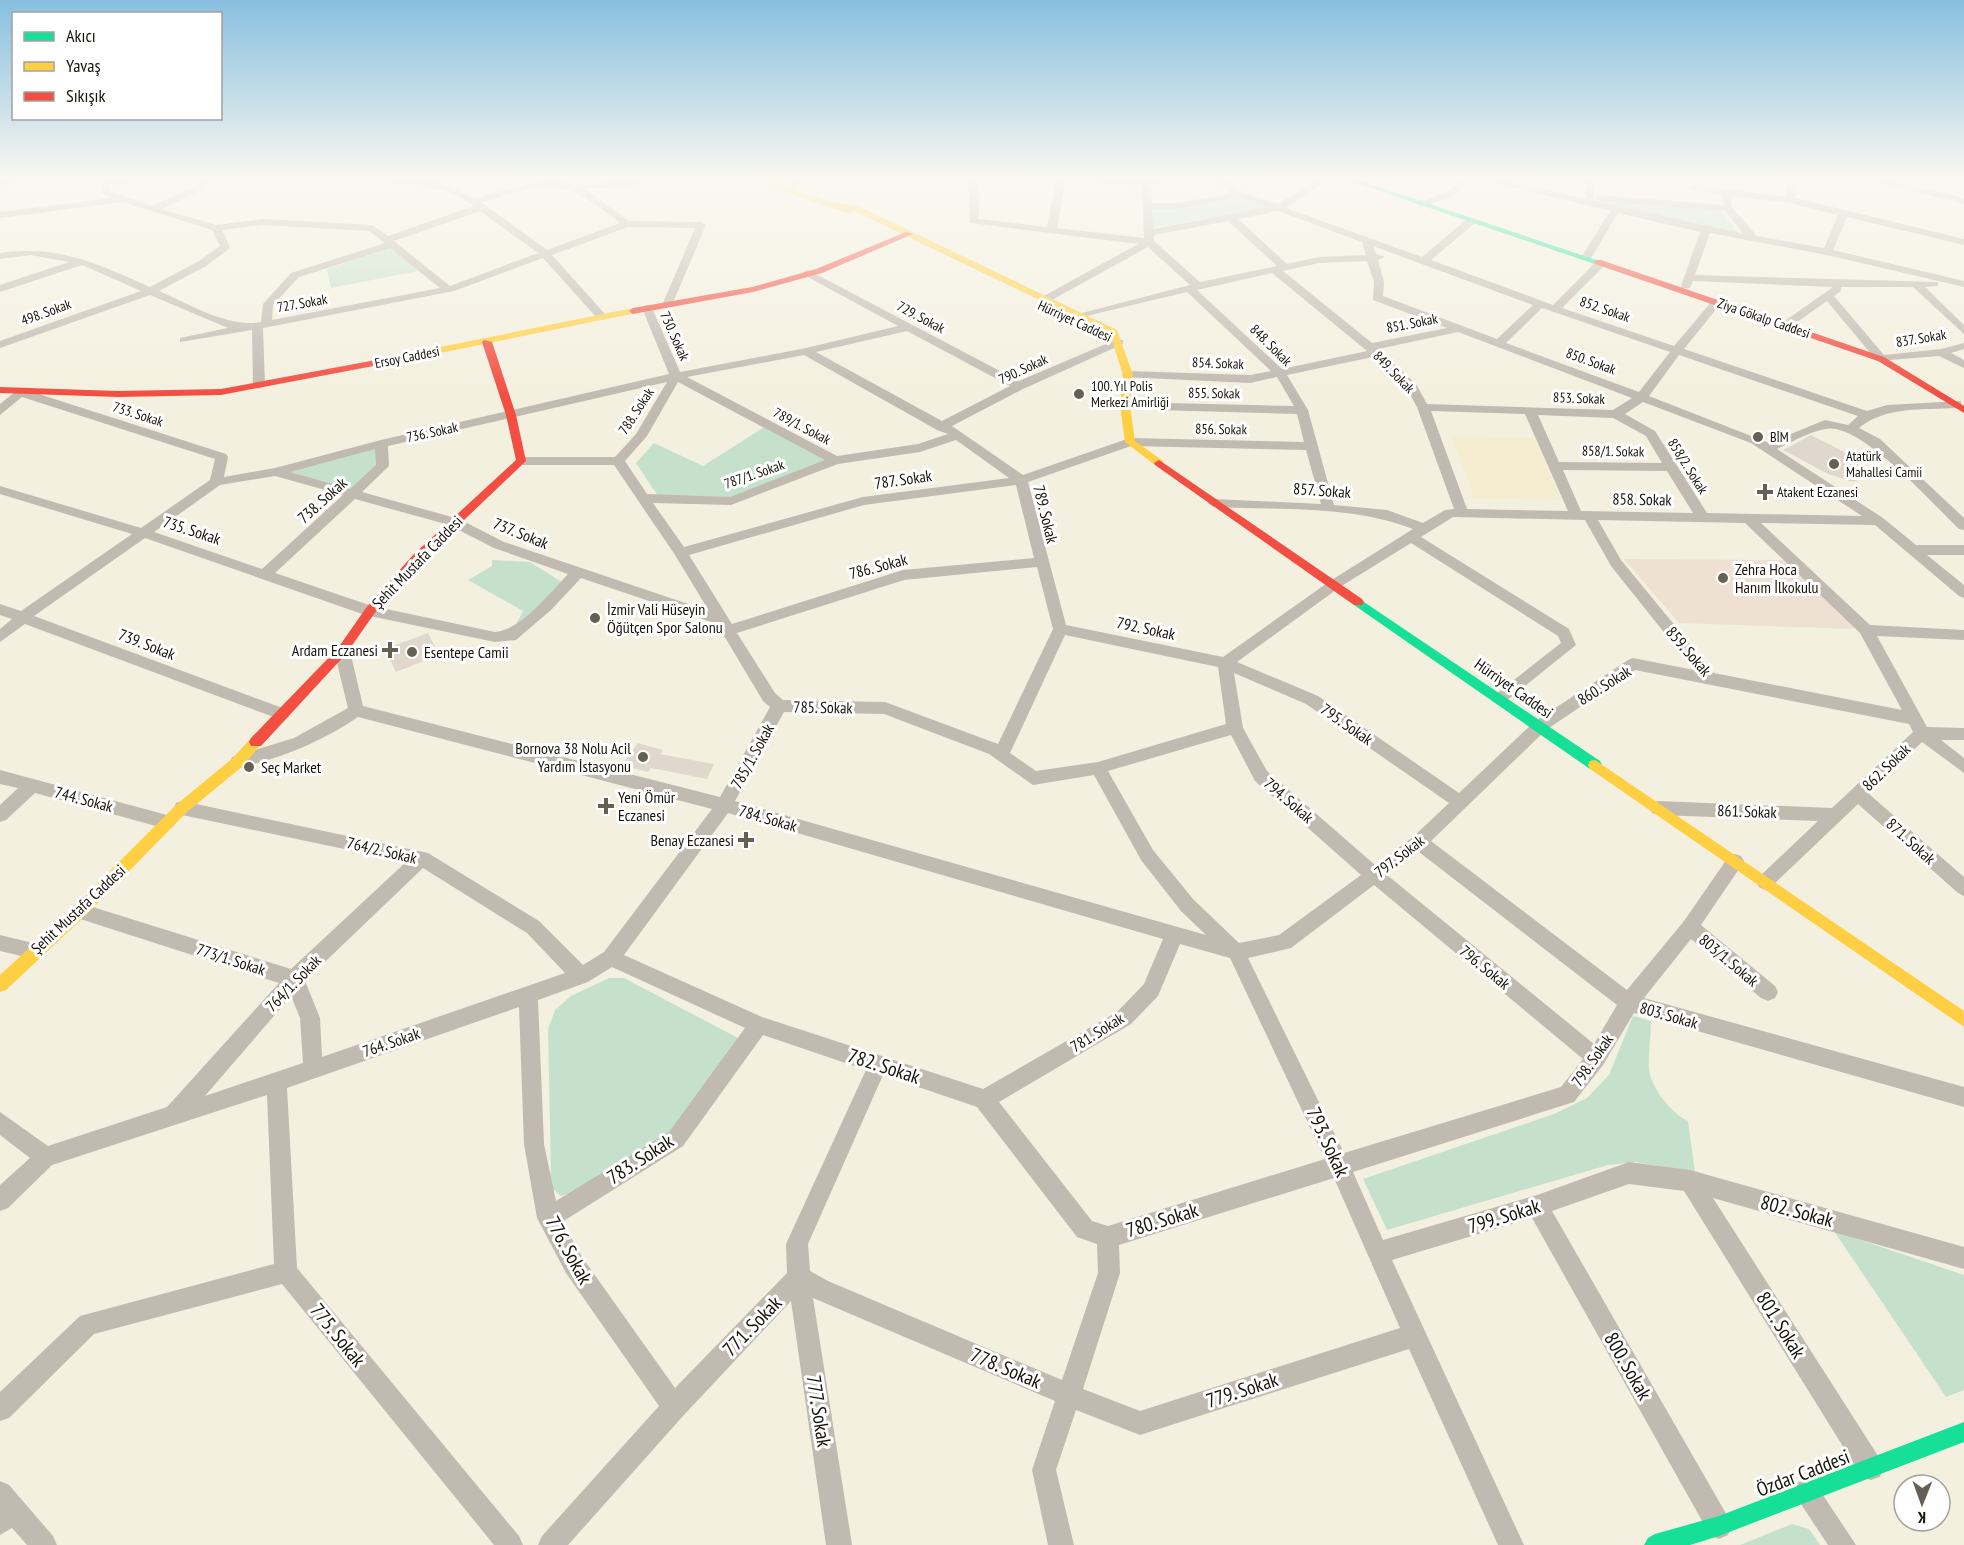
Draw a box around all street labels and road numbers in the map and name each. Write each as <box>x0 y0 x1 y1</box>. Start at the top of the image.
street label: 727. Sokak <box>275 290 329 316</box>
street label: 852. Sokak <box>1578 292 1633 326</box>
street label: 498. Sokak <box>19 294 74 329</box>
street label: Ziya Gökalp Caddesi <box>1715 294 1813 342</box>
street label: Hürriyet Caddesi <box>1035 296 1115 346</box>
street label: 729. Sokak <box>894 297 949 337</box>
street label: 730. Sokak <box>656 309 694 364</box>
street label: 851. Sokak <box>1385 309 1440 337</box>
street label: 848. Sokak <box>1246 320 1296 370</box>
street label: 837. Sokak <box>1895 325 1948 351</box>
street label: Ersoy Caddesi <box>373 342 441 372</box>
street label: 850. Sokak <box>1564 344 1619 379</box>
street label: 849. Sokak <box>1369 347 1419 397</box>
street label: 790. Sokak <box>996 350 1051 388</box>
street label: 854. Sokak <box>1192 353 1245 373</box>
street label: 788. Sokak <box>614 384 658 438</box>
street label: 855. Sokak <box>1188 384 1241 402</box>
street label: 853. Sokak <box>1553 388 1606 408</box>
street label: 733. Sokak <box>111 397 166 431</box>
street label: 789/1. Sokak <box>770 403 834 449</box>
street label: 736. Sokak <box>405 418 460 446</box>
street label: 856. Sokak <box>1195 420 1248 438</box>
street label: 858/2. Sokak <box>1664 435 1712 498</box>
street label: 858/1. Sokak <box>1582 441 1645 461</box>
street label: 787/1. Sokak <box>722 455 787 493</box>
street label: 787. Sokak <box>873 465 934 493</box>
street label: 738. Sokak <box>293 472 351 527</box>
street label: 857. Sokak <box>1292 478 1352 502</box>
street label: 789. Sokak <box>1029 483 1063 546</box>
street label: 858. Sokak <box>1612 488 1673 510</box>
street label: 735. Sokak <box>161 511 224 549</box>
street label: Şehit Mustafa Caddesi <box>367 511 467 613</box>
street label: 737. Sokak <box>490 513 552 553</box>
street label: 786. Sokak <box>847 548 910 583</box>
street label: 792. Sokak <box>1115 612 1178 644</box>
street label: 859. Sokak <box>1662 622 1717 681</box>
street label: 739. Sokak <box>116 624 179 664</box>
street label: Hürriyet Caddesi <box>1471 654 1557 722</box>
street label: 860. Sokak <box>1574 660 1635 709</box>
street label: 785. Sokak <box>793 696 854 718</box>
street label: 795. Sokak <box>1317 699 1378 750</box>
street label: 785/1. Sokak <box>726 719 778 792</box>
street label: 862. Sokak <box>1858 739 1915 795</box>
street label: 794. Sokak <box>1260 773 1319 828</box>
street label: 744. Sokak <box>53 782 116 817</box>
street label: 784. Sokak <box>737 800 800 836</box>
street label: 861. Sokak <box>1717 800 1778 822</box>
street label: 871. Sokak <box>1882 814 1940 869</box>
street label: 797. Sokak <box>1370 830 1429 882</box>
street label: 764/2. Sokak <box>345 832 420 868</box>
street label: Şehit Mustafa Caddesi <box>27 860 129 958</box>
street label: 803/1. Sokak <box>1695 929 1763 991</box>
street label: 773/1. Sokak <box>194 938 269 980</box>
street label: 796. Sokak <box>1456 941 1515 994</box>
street label: 764/1. Sokak <box>261 950 326 1016</box>
street label: 803. Sokak <box>1638 997 1701 1033</box>
street label: 781. Sokak <box>1067 1007 1128 1056</box>
street label: 764. Sokak <box>360 1023 423 1061</box>
street label: 798. Sokak <box>1567 1029 1618 1090</box>
street label: 782. Sokak <box>845 1042 924 1090</box>
street label: 793. Sokak <box>1301 1103 1356 1181</box>
street label: 783. Sokak <box>602 1128 678 1190</box>
street label: 802. Sokak <box>1758 1189 1836 1233</box>
street label: 799. Sokak <box>1465 1193 1544 1239</box>
street label: 780. Sokak <box>1123 1197 1202 1243</box>
street label: 776. Sokak <box>540 1211 598 1289</box>
street label: 801. Sokak <box>1750 1287 1812 1364</box>
street label: 771. Sokak <box>717 1290 787 1362</box>
street label: 775. Sokak <box>305 1298 372 1372</box>
street label: 800. Sokak <box>1598 1327 1658 1405</box>
street label: 778. Sokak <box>967 1342 1045 1395</box>
street label: 779. Sokak <box>1203 1366 1282 1414</box>
street label: 777. Sokak <box>800 1373 838 1449</box>
street label: Özdar Caddesi <box>1753 1443 1853 1503</box>

